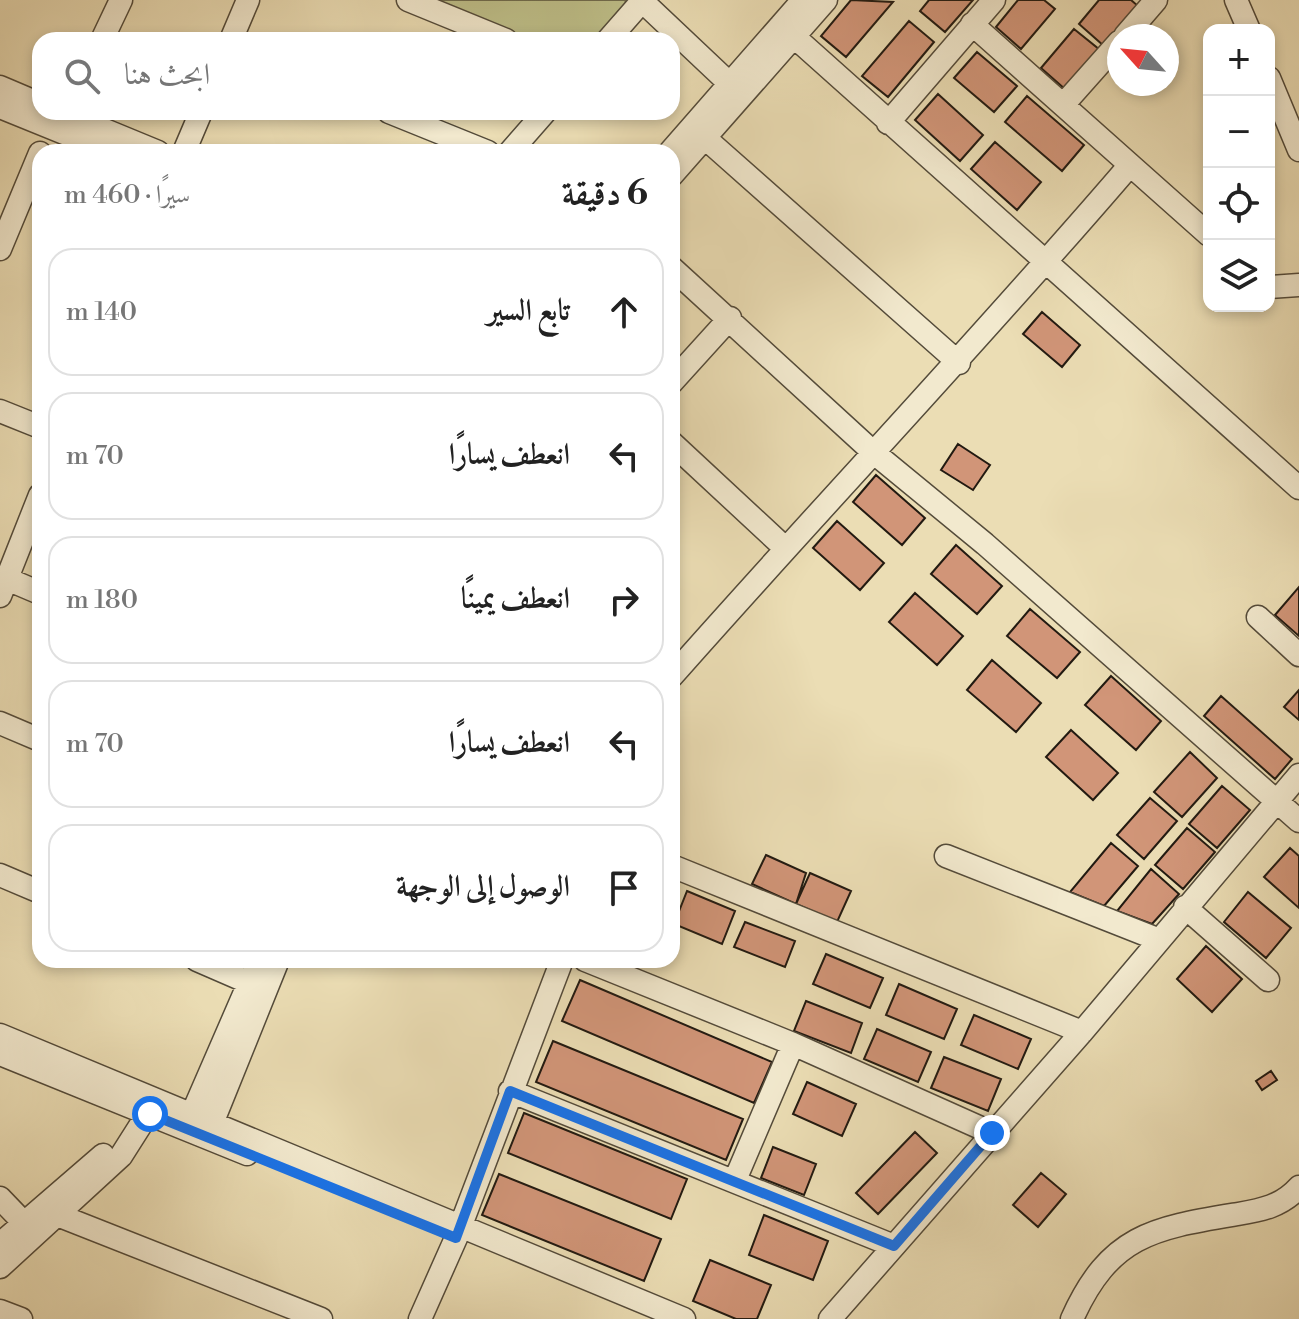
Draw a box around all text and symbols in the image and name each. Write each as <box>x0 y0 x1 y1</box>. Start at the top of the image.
north arrow <box>1107 24 1179 96</box>
map controls <box>1203 24 1275 312</box>
button: + <box>1203 24 1275 96</box>
search box <box>32 32 680 120</box>
icon: search <box>60 54 104 98</box>
text: ابحث هنا <box>124 56 210 94</box>
button: − <box>1203 96 1275 168</box>
button: locate <box>1203 168 1275 240</box>
text: 6 دقيقة <box>562 173 648 215</box>
text: سيرًا · 460 m <box>64 179 190 211</box>
button: layers <box>1203 240 1275 312</box>
icon: ahead <box>602 290 646 334</box>
text: تابع السير <box>487 292 570 330</box>
text: 140 m <box>66 296 137 328</box>
icon: left <box>602 434 646 478</box>
text: انعطف يسارًا <box>449 436 570 474</box>
text: 70 m <box>66 440 124 472</box>
icon: right <box>602 578 646 622</box>
text: انعطف يمينًا <box>461 580 570 618</box>
text: 180 m <box>66 584 138 616</box>
icon: left <box>602 722 646 766</box>
text: انعطف يسارًا <box>449 724 570 762</box>
text: 70 m <box>66 728 124 760</box>
icon: arrive <box>602 866 646 910</box>
text: الوصول إلى الوجهة <box>396 868 570 906</box>
route start <box>132 1096 168 1132</box>
route end <box>974 1115 1010 1151</box>

